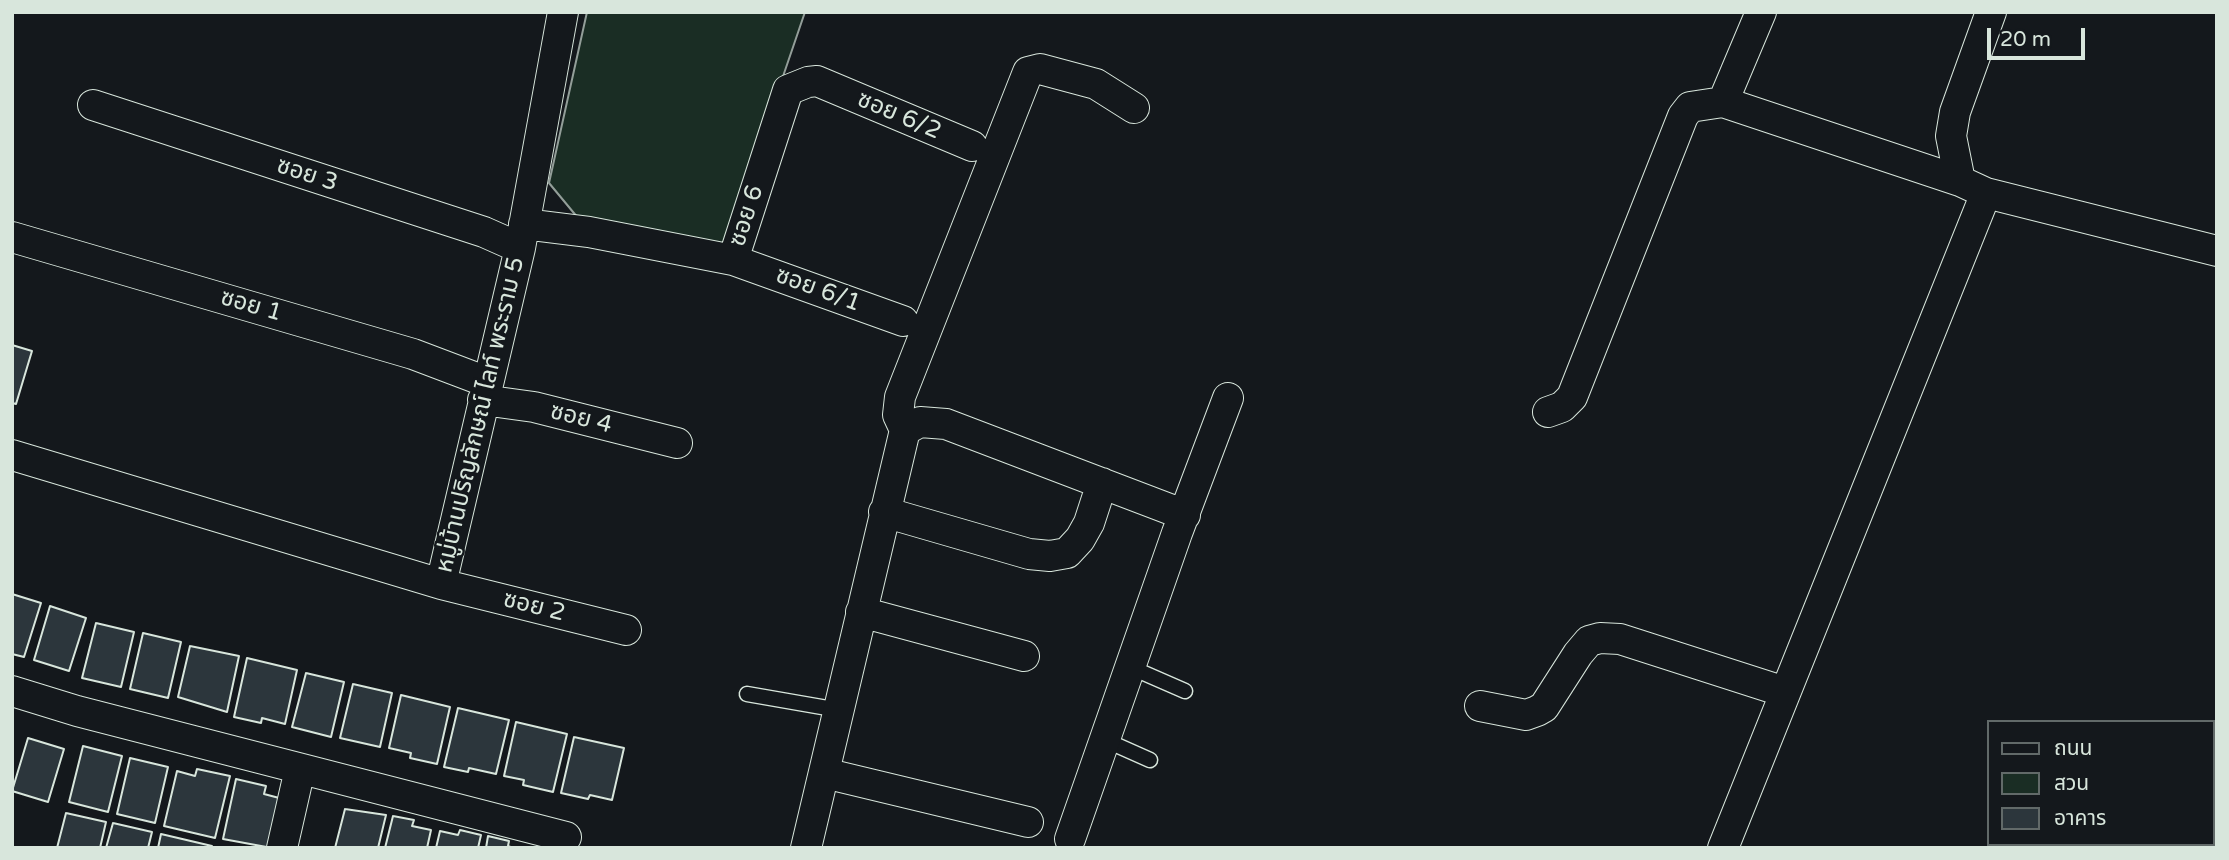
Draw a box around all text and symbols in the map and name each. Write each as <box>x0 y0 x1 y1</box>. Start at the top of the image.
scale bar <box>1991 14 2089 58</box>
text: 20 m <box>2000 27 2051 52</box>
street label: ซอย 6/2 <box>853 85 945 147</box>
street label: ซอย 3 <box>273 152 341 198</box>
street label: ซอย 6 <box>724 182 770 250</box>
street label: หมู่บ้านปริญลักษณ์ ไลท์ พระราม 5 <box>431 254 531 576</box>
street label: ซอย 6/1 <box>772 261 864 319</box>
street label: ซอย 1 <box>217 284 285 328</box>
street label: ซอย 4 <box>547 397 615 441</box>
street label: ซอย 2 <box>500 585 568 629</box>
legend <box>1988 720 2215 846</box>
text: ถนน <box>2054 736 2092 761</box>
text: สวน <box>2054 771 2089 796</box>
text: อาคาร <box>2054 806 2106 831</box>

